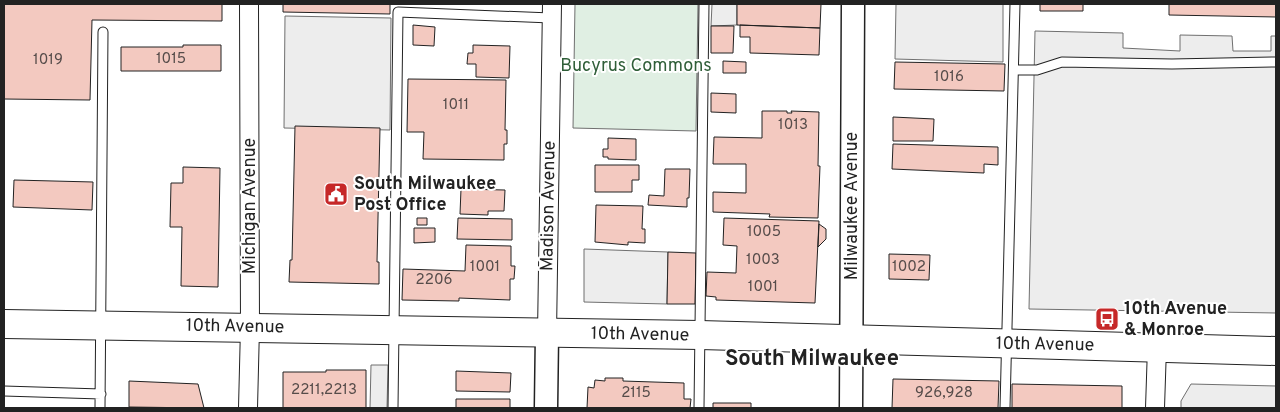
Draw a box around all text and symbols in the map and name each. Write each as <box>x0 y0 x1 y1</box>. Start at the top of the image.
house number: 1015 <box>156 50 186 69</box>
house number: 1019 <box>33 51 63 70</box>
park label: Bucyrus Commons <box>560 55 712 78</box>
house number: 1016 <box>934 68 964 87</box>
house number: 1011 <box>443 96 469 115</box>
house number: 1013 <box>778 116 808 135</box>
street label: Milwaukee Avenue <box>841 132 864 280</box>
street label: Michigan Avenue <box>239 138 262 274</box>
street label: Madison Avenue <box>536 141 562 271</box>
place label: South Milwaukee Post Office <box>354 173 496 217</box>
public building icon: South Milwaukee Post Office <box>323 181 349 207</box>
house number: 1005 <box>747 223 781 242</box>
house number: 1003 <box>746 251 780 270</box>
house number: 1001 <box>470 258 500 277</box>
house number: 1002 <box>892 258 926 277</box>
house number: 2206 <box>416 271 453 290</box>
house number: 1001 <box>748 278 778 297</box>
place label: 10th Avenue & Monroe <box>1124 298 1227 342</box>
bus stop icon: 10th Avenue & Monroe <box>1094 306 1120 332</box>
street label: 10th Avenue <box>186 315 284 339</box>
street label: 10th Avenue <box>591 323 689 347</box>
street label: 10th Avenue <box>996 333 1094 357</box>
district label: South Milwaukee <box>725 346 899 373</box>
house number: 2211,2213 <box>291 381 357 400</box>
house number: 2115 <box>621 384 651 403</box>
house number: 926,928 <box>915 384 973 403</box>

